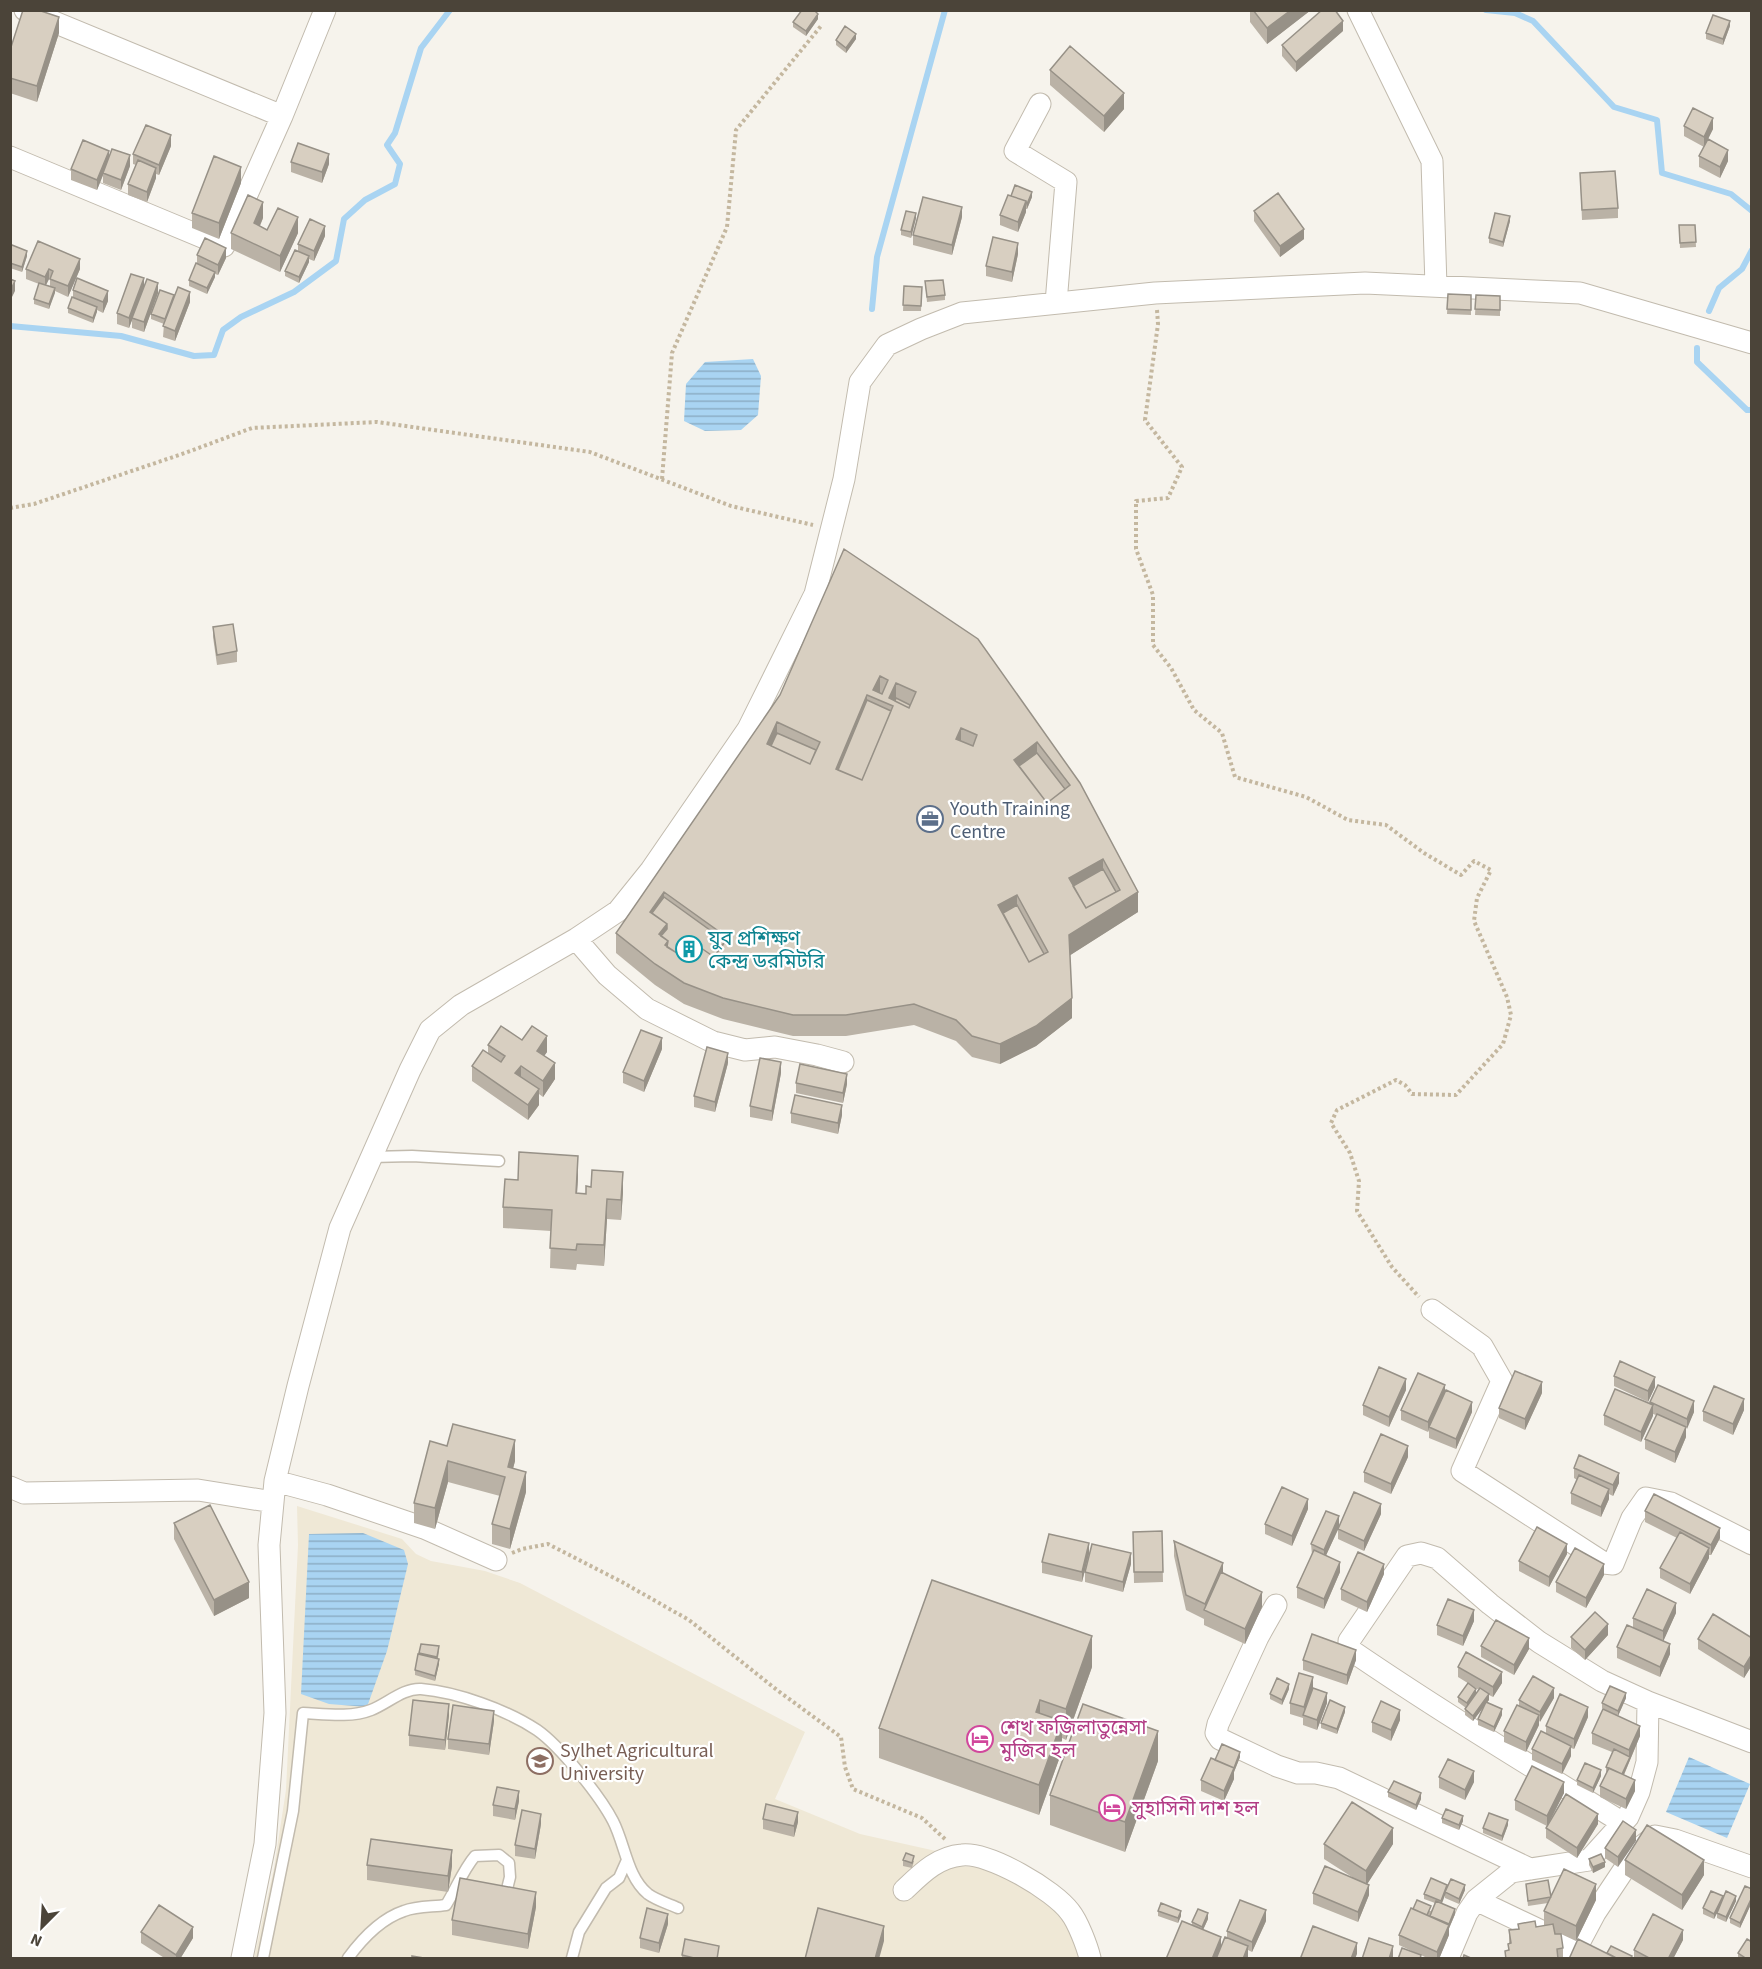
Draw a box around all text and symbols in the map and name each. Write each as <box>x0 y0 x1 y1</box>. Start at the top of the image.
place label: Youth Training Centre <box>949 795 1070 846</box>
office icon: Youth Training Centre <box>915 804 945 834</box>
place label: যুব প্রশিক্ষণ কেন্দ্র ডরমিটরি <box>707 925 826 976</box>
building icon: যুব প্রশিক্ষণ কেন্দ্র ডরমিটরি <box>674 934 704 964</box>
place label: শেখ ফজিলাতুন্নেসা মুজিব হল <box>999 1714 1147 1765</box>
hotel icon: শেখ ফজিলাতুন্নেসা মুজিব হল <box>965 1724 995 1754</box>
place label: Sylhet Agricultural University <box>560 1737 714 1788</box>
school or university icon: Sylhet Agricultural University <box>525 1746 555 1776</box>
hotel icon: সুহাসিনী দাশ হল <box>1097 1793 1127 1823</box>
place label: সুহাসিনী দাশ হল <box>1131 1795 1259 1823</box>
north arrow <box>12 1897 72 1957</box>
text: N <box>27 1928 46 1952</box>

